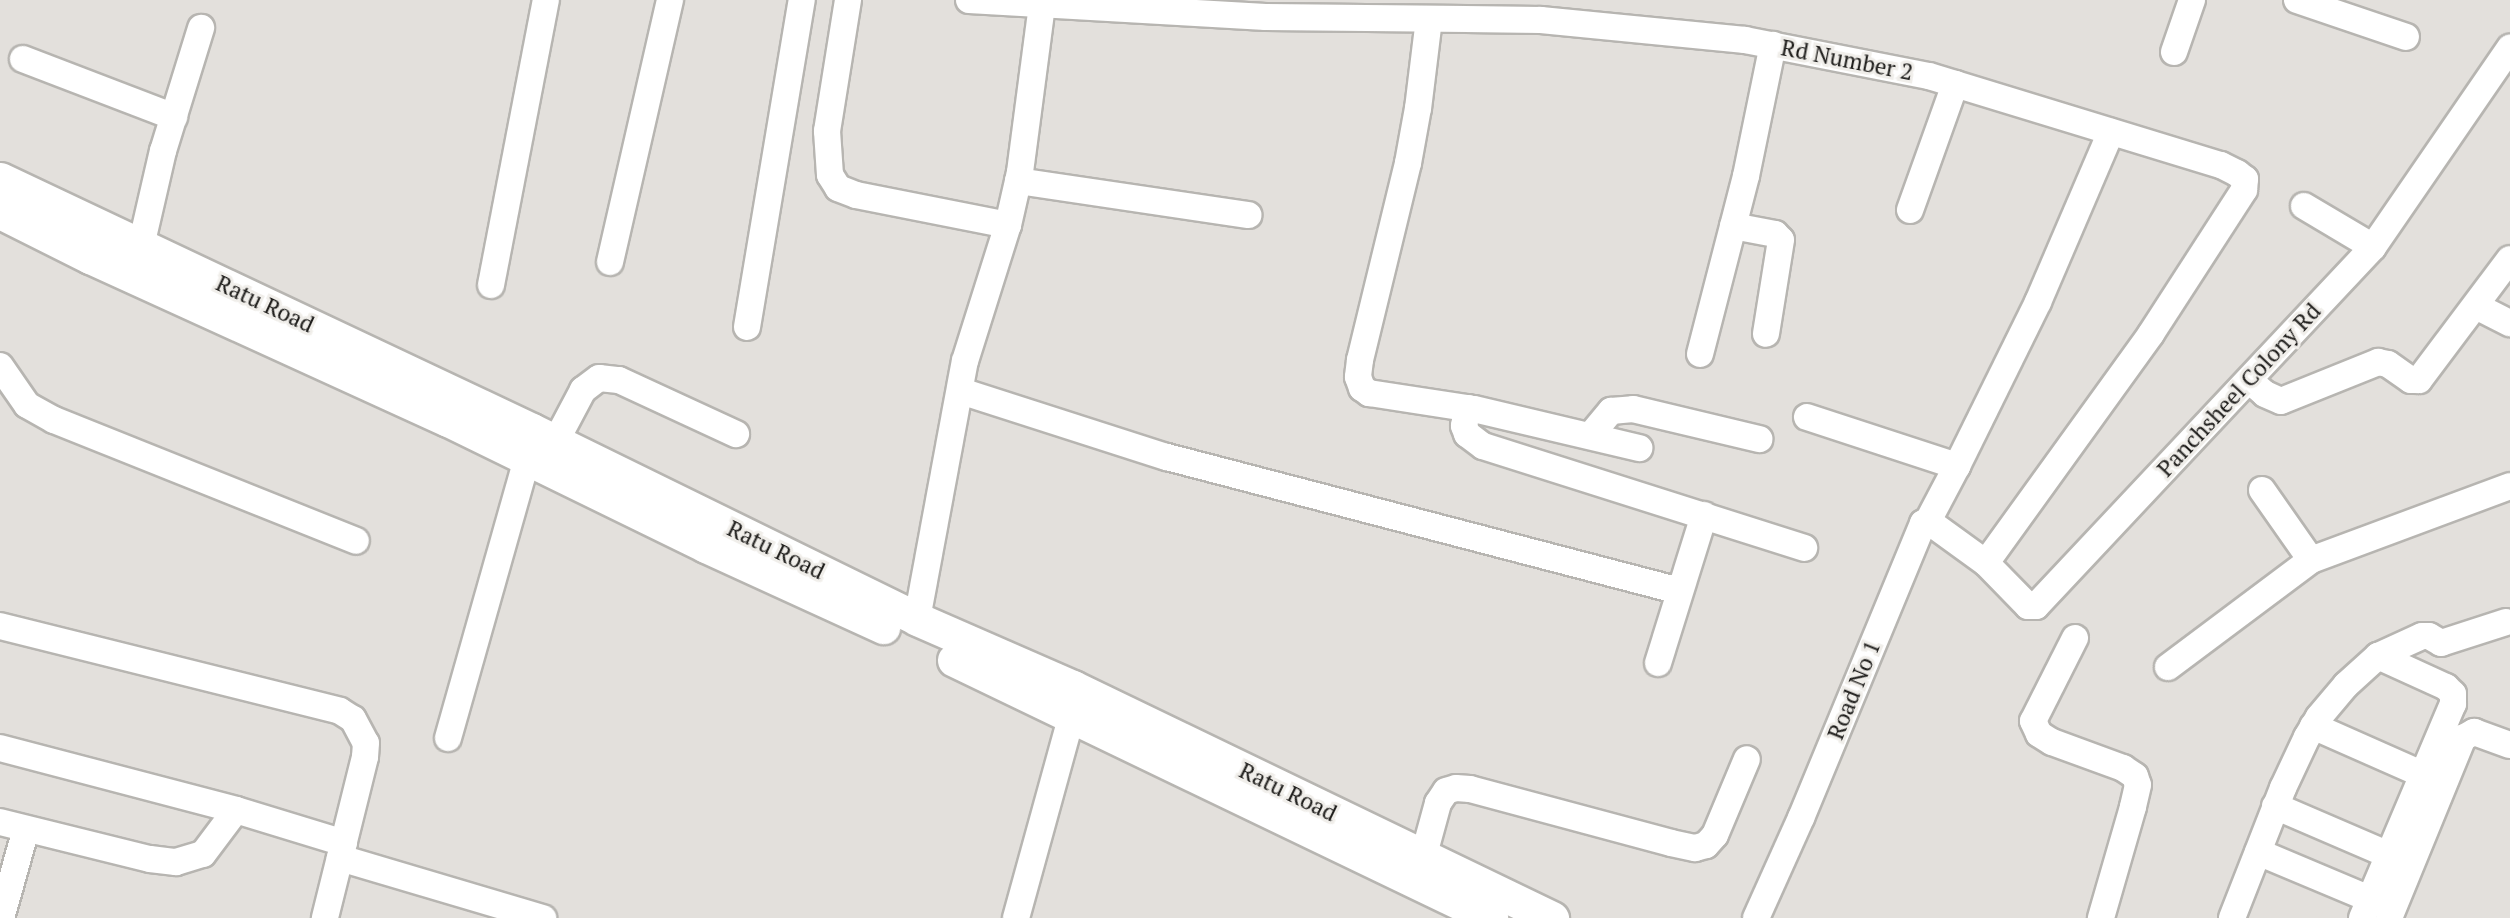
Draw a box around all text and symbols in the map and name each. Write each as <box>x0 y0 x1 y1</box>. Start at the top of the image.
street label: Rd Number 2 <box>1779 34 1915 86</box>
street label: Ratu Road <box>212 269 318 339</box>
street label: Panchsheel Colony Rd <box>2151 298 2327 482</box>
street label: Ratu Road <box>723 515 829 585</box>
street label: Road No 1 <box>1822 636 1886 744</box>
street label: Ratu Road <box>1235 757 1341 827</box>

